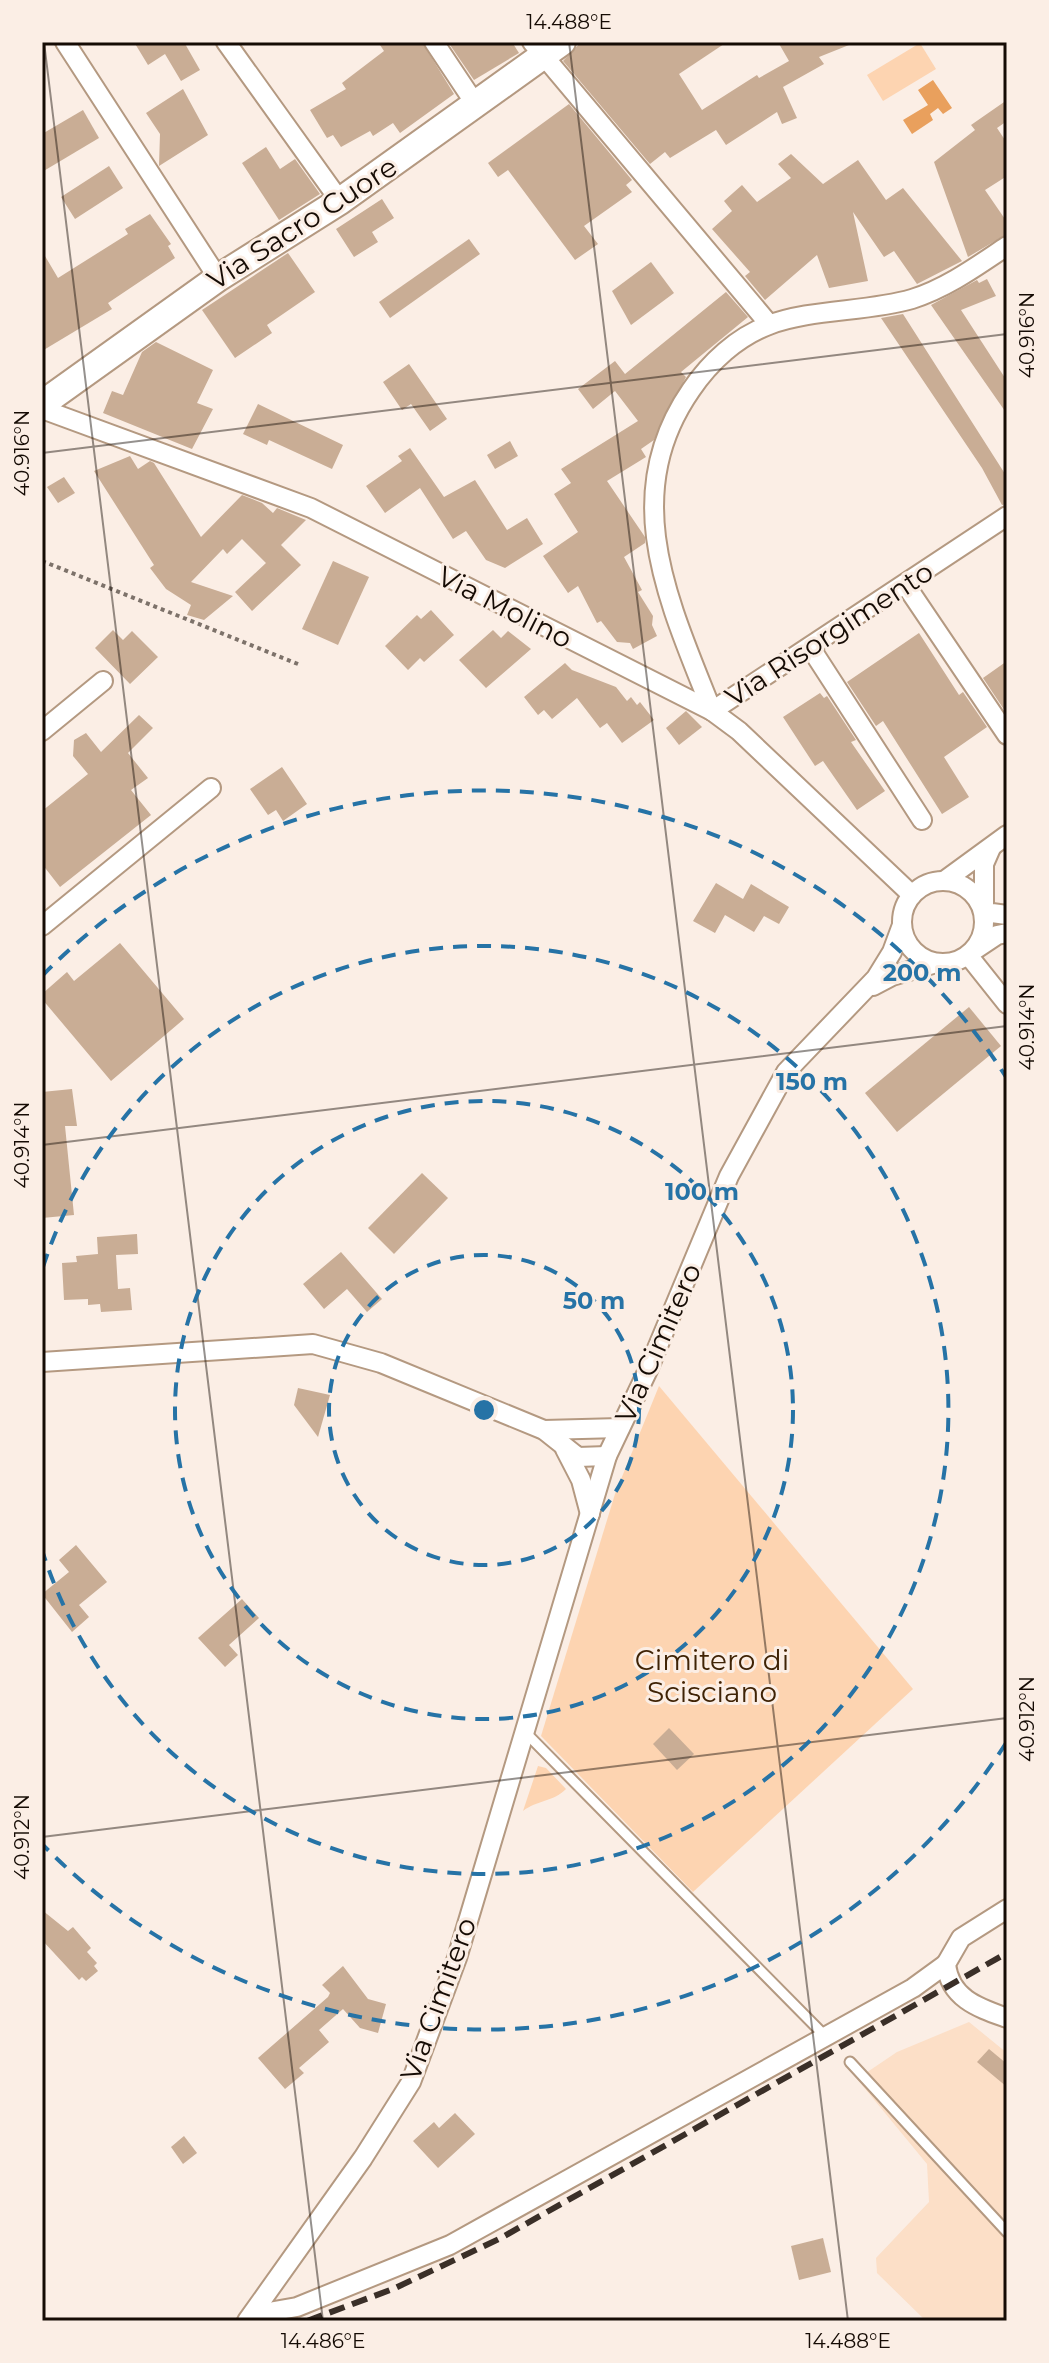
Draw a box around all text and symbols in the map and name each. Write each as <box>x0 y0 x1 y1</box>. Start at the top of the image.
text: 14.488°E <box>526 10 612 34</box>
street label: Via Sacro Cuore <box>201 149 403 297</box>
text: 40.916°N <box>1015 292 1039 378</box>
text: 40.916°N <box>10 410 34 496</box>
street label: Via Risorgimento <box>719 554 939 714</box>
street label: Via Molino <box>432 559 578 655</box>
text: 200 m <box>883 958 961 987</box>
text: 40.914°N <box>1015 983 1039 1071</box>
text: 150 m <box>776 1067 848 1096</box>
text: 40.914°N <box>10 1101 34 1189</box>
text: 100 m <box>665 1177 739 1206</box>
street label: Via Cimitero <box>608 1258 708 1428</box>
text: 50 m <box>563 1286 625 1315</box>
centre of rings <box>470 1396 498 1424</box>
park label: Cimitero di Scisciano <box>635 1643 789 1709</box>
text: 40.912°N <box>1015 1676 1039 1762</box>
text: 40.912°N <box>10 1794 34 1880</box>
street label: Via Cimitero <box>393 1913 483 2085</box>
text: 14.486°E <box>281 2329 365 2353</box>
text: 14.488°E <box>805 2329 891 2353</box>

